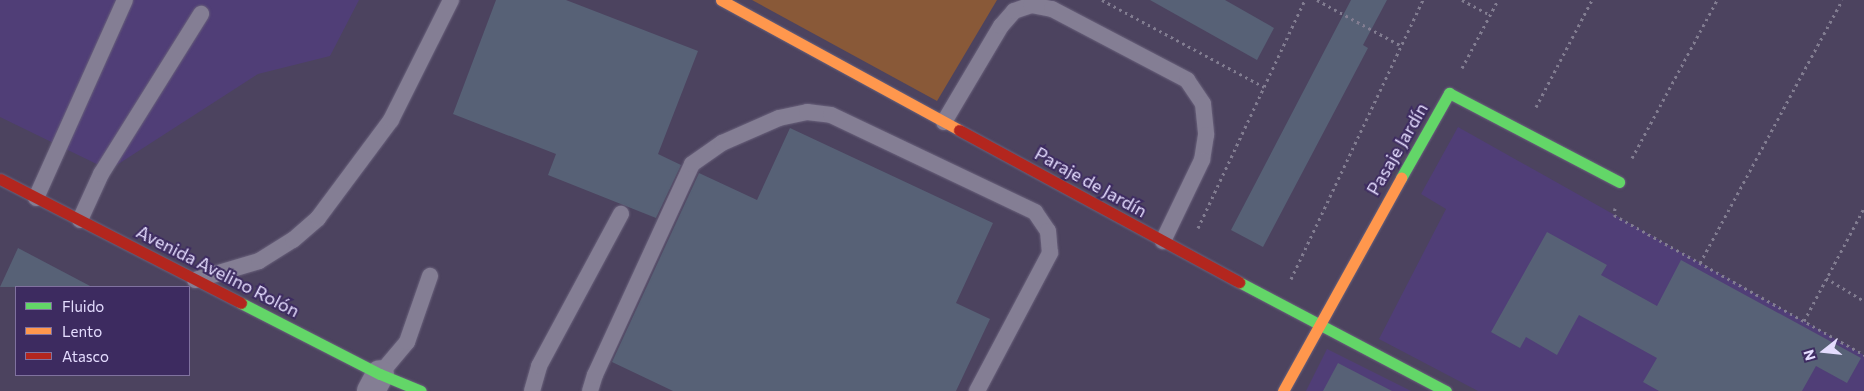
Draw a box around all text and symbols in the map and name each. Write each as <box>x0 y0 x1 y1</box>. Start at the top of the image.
street label: Pasaje Jardín <box>1362 99 1432 199</box>
street label: Paraje de Jardín <box>1031 142 1151 222</box>
street label: Avenida Avelino Rolón <box>133 221 303 321</box>
legend <box>15 286 190 376</box>
text: Fluido <box>62 297 104 315</box>
text: Lento <box>62 322 102 340</box>
north arrow <box>1799 326 1849 376</box>
text: Atasco <box>62 347 109 365</box>
text: N <box>1799 348 1819 363</box>

